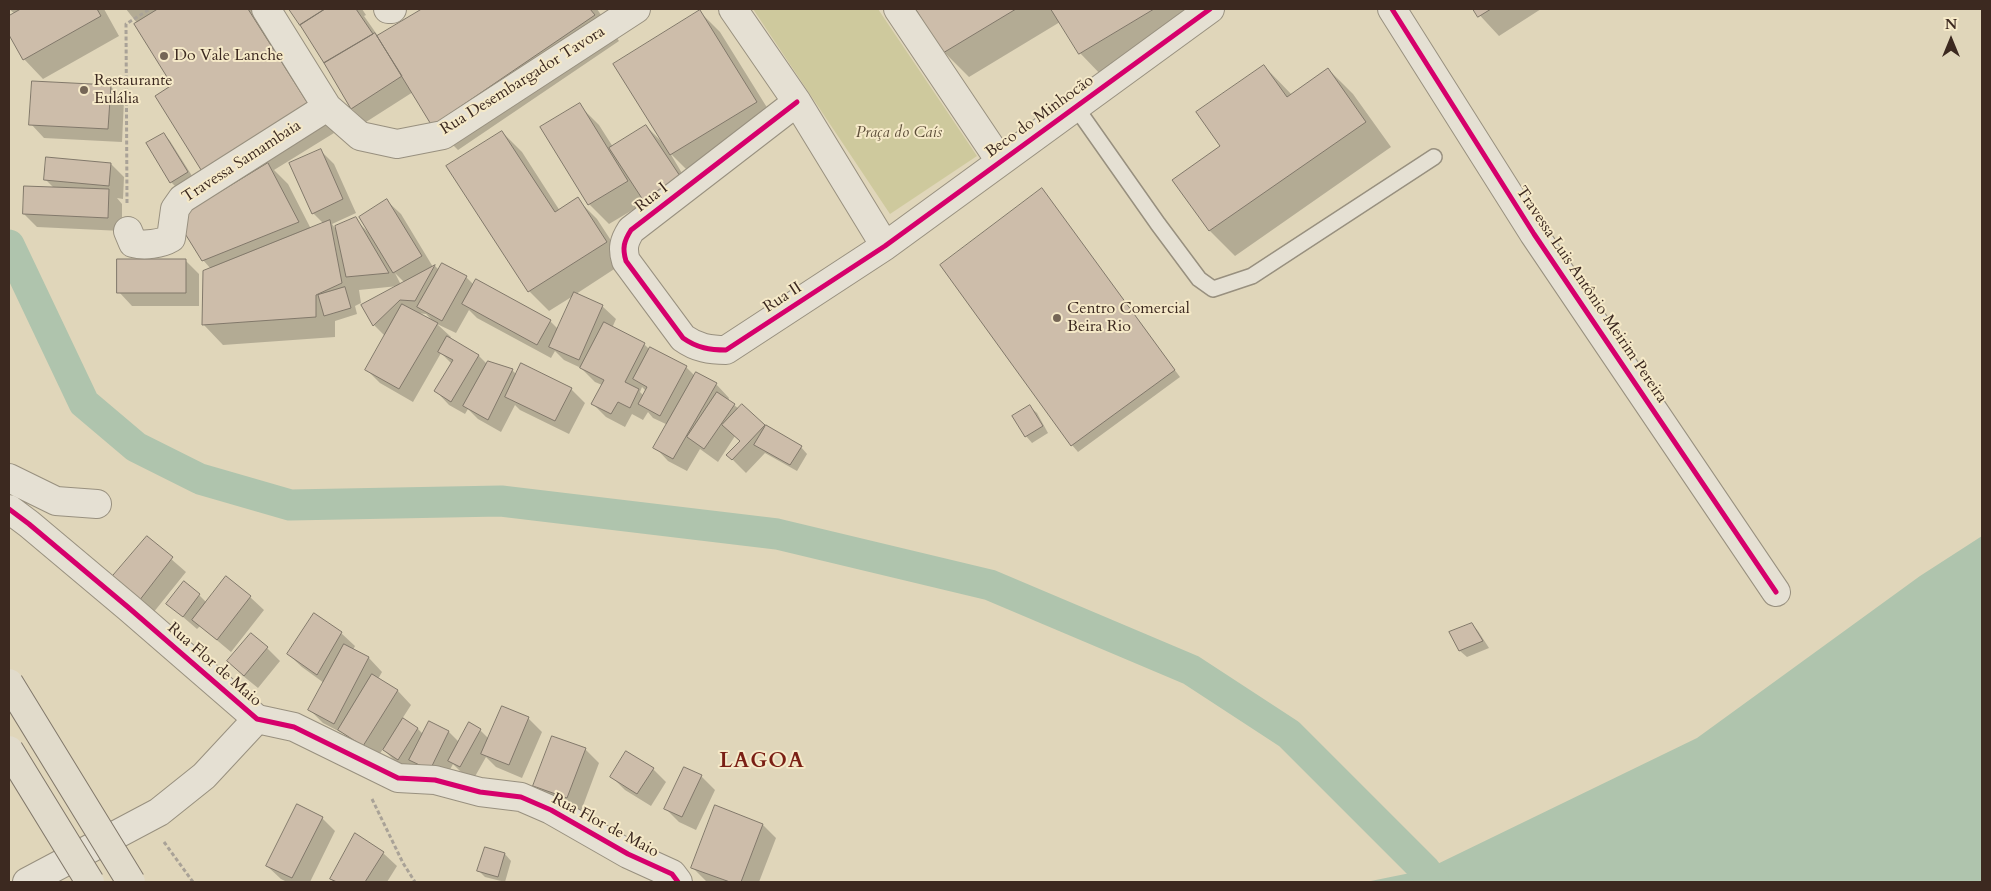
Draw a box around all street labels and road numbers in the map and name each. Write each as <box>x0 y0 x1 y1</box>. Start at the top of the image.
street label: Rua Desembargador Tavora <box>437 22 609 140</box>
street label: Beco do Minhocão <box>982 71 1098 163</box>
street label: Travessa Samambaia <box>179 116 305 208</box>
street label: Rua I <box>632 179 672 217</box>
street label: Travessa Luis Antônio Meirim Pereira <box>1511 183 1671 407</box>
street label: Rua II <box>760 279 806 317</box>
street label: Rua Flor de Maio <box>163 619 265 711</box>
street label: Rua Flor de Maio <box>548 790 662 862</box>

